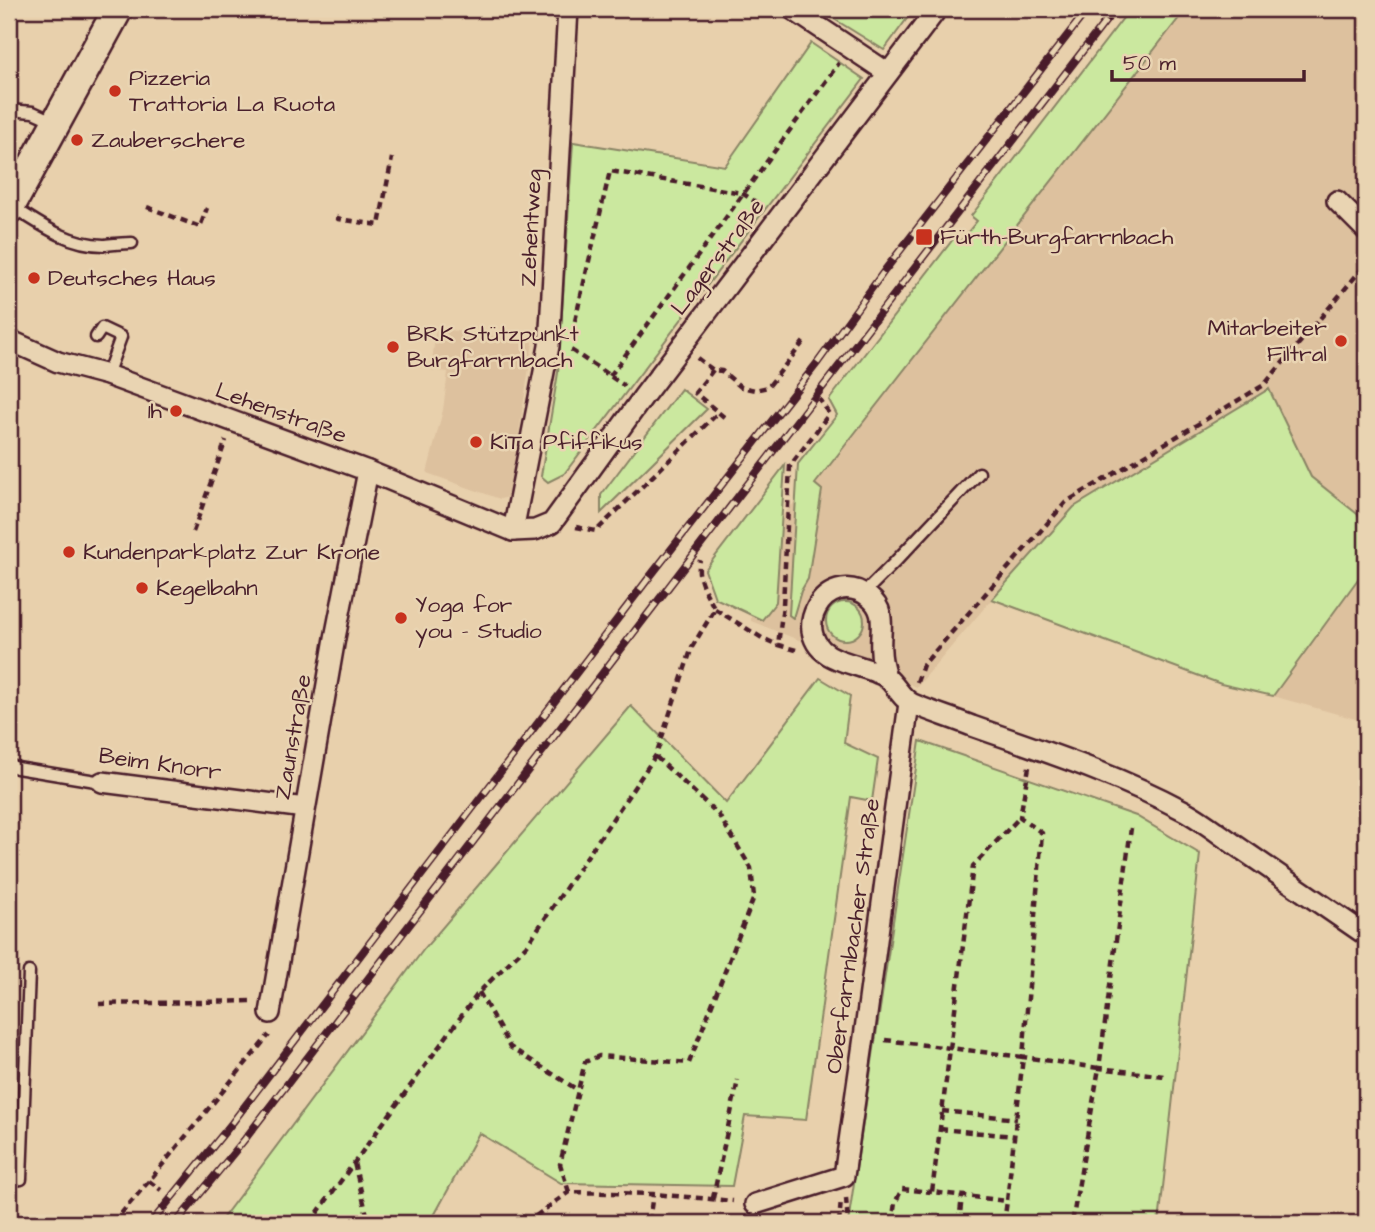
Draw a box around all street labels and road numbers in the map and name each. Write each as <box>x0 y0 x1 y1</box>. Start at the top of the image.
street label: Zehentweg <box>512 168 551 288</box>
street label: Lagerstraße <box>663 192 773 323</box>
street label: Lehenstraße <box>211 374 351 452</box>
street label: Zaunstraße <box>266 672 320 802</box>
street label: Beim Knorr <box>97 740 223 788</box>
street label: Oberfarrnbacher Straße <box>818 796 888 1076</box>

